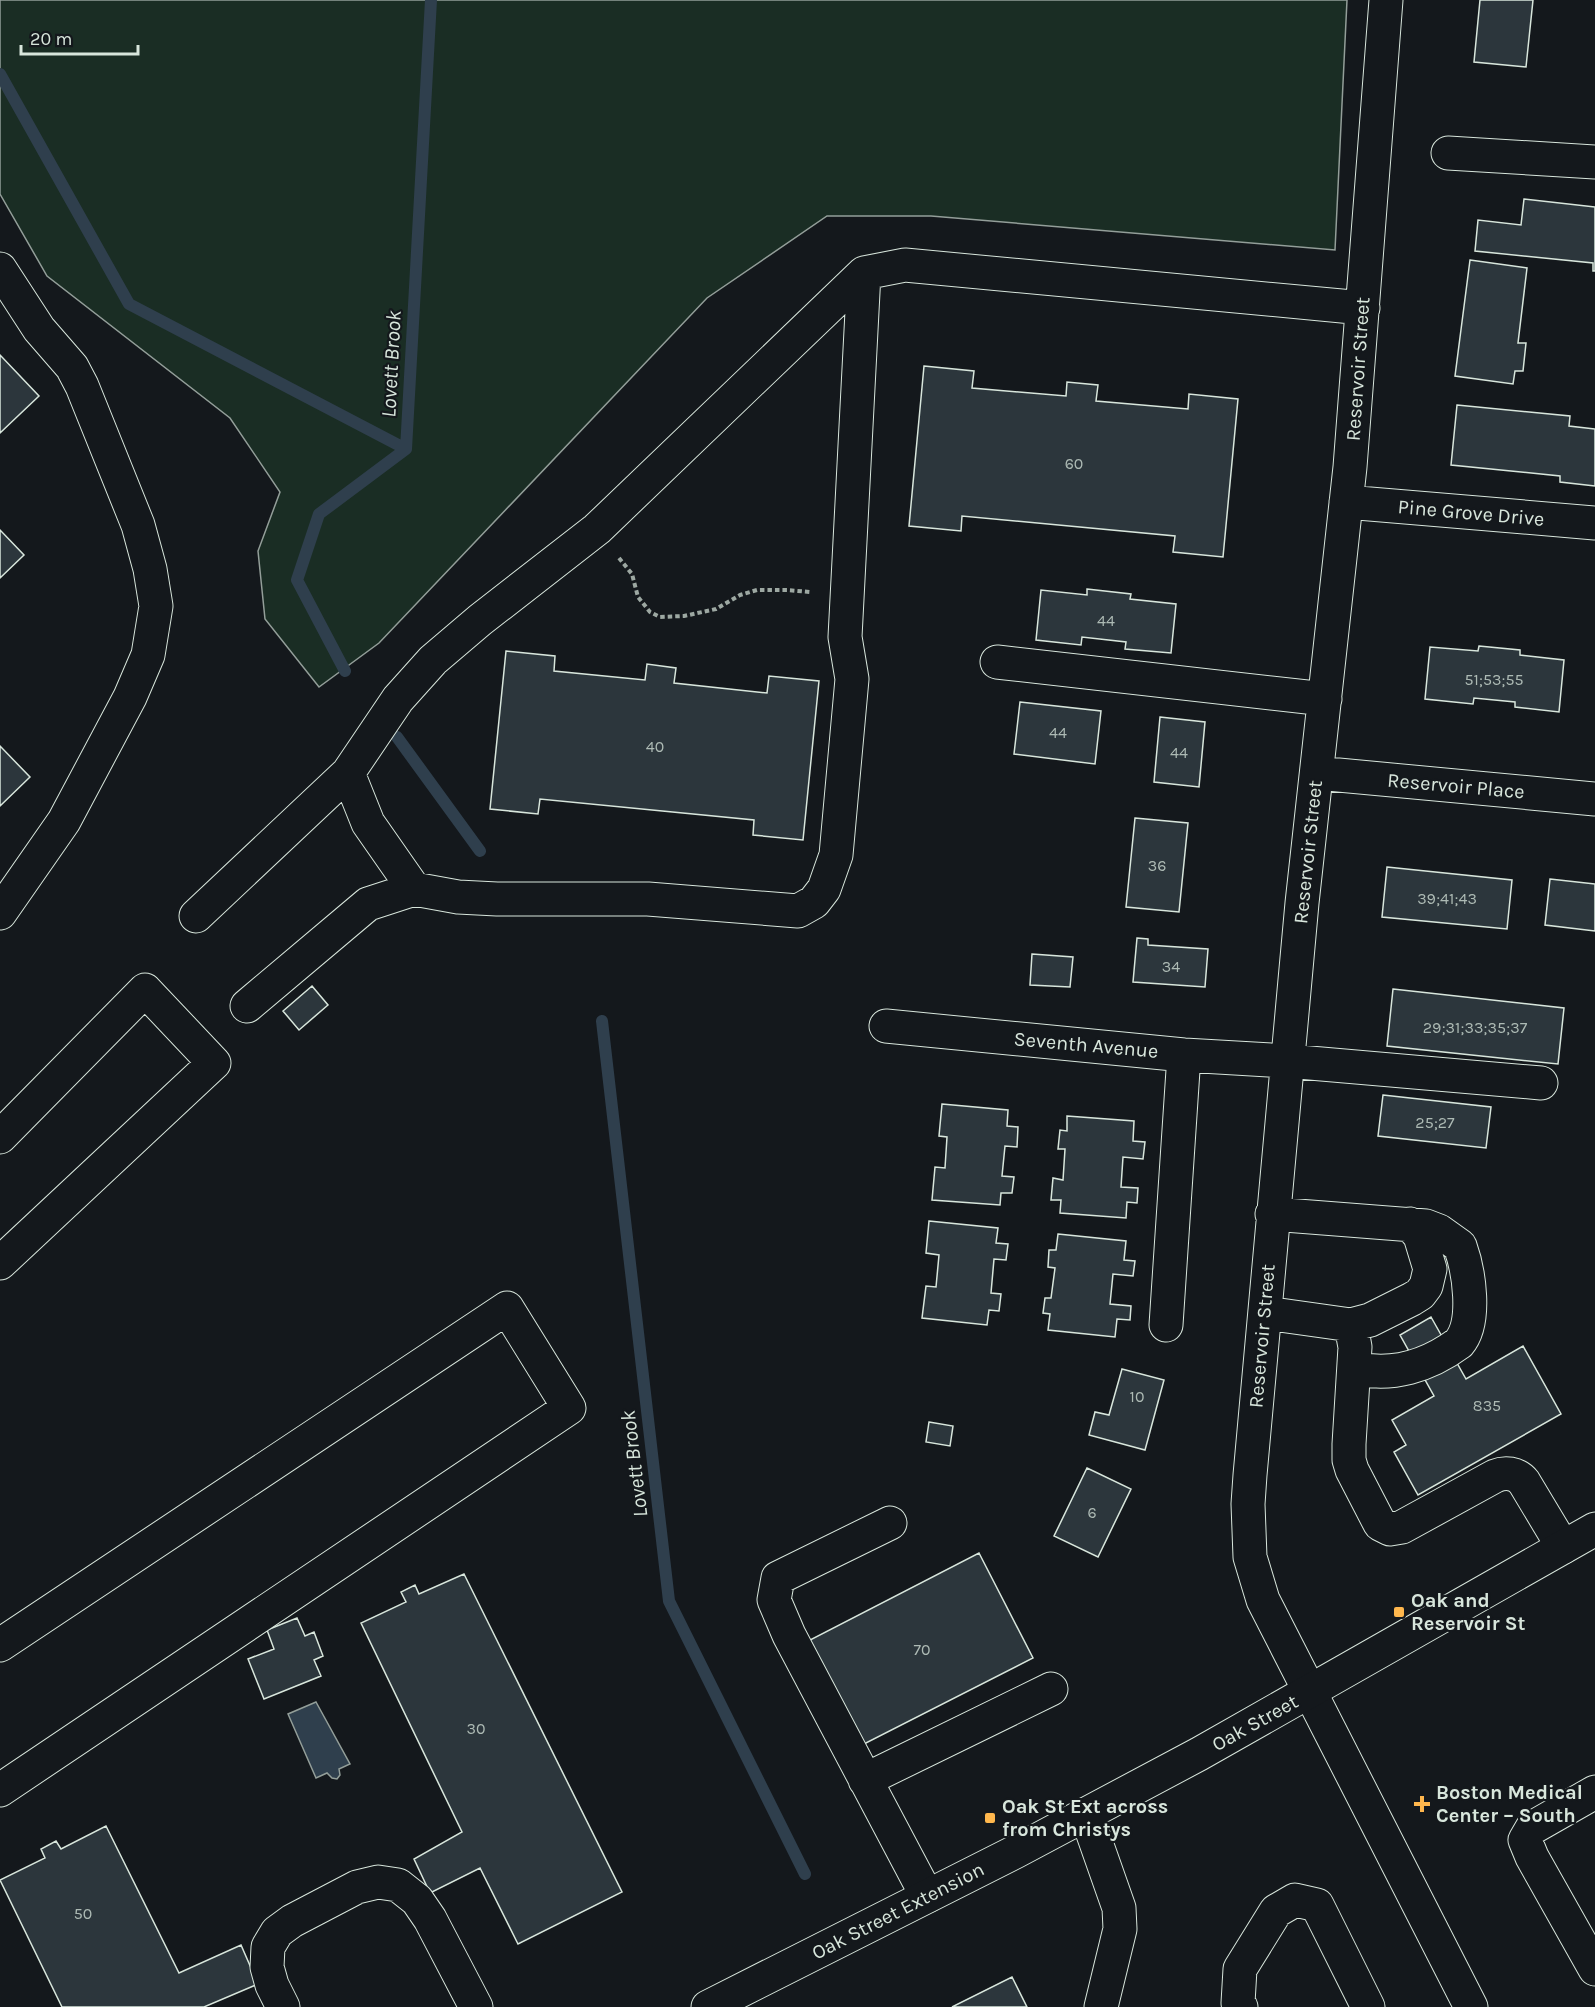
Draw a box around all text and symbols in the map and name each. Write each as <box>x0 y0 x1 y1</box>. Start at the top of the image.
scale bar <box>21 18 138 56</box>
text: 20 m <box>30 28 72 50</box>
street label: Reservoir Street <box>1341 296 1375 442</box>
water label: Lovett Brook <box>376 309 406 418</box>
house number: 60 <box>1065 454 1083 473</box>
street label: Pine Grove Drive <box>1397 495 1545 531</box>
house number: 44 <box>1097 611 1115 630</box>
house number: 51;53;55 <box>1464 670 1524 689</box>
house number: 44 <box>1049 723 1067 742</box>
house number: 40 <box>646 737 664 756</box>
house number: 44 <box>1170 743 1188 762</box>
street label: Reservoir Place <box>1386 769 1526 803</box>
street label: Reservoir Street <box>1289 779 1327 925</box>
house number: 36 <box>1148 856 1166 875</box>
house number: 39;41;43 <box>1417 889 1477 908</box>
house number: 34 <box>1162 957 1180 976</box>
house number: 29;31;33;35;37 <box>1423 1018 1528 1037</box>
street label: Seventh Avenue <box>1013 1027 1159 1063</box>
house number: 25;27 <box>1415 1113 1455 1132</box>
street label: Reservoir Street <box>1244 1263 1280 1409</box>
house number: 10 <box>1130 1387 1144 1406</box>
house number: 835 <box>1473 1396 1501 1415</box>
water label: Lovett Brook <box>616 1409 652 1519</box>
house number: 6 <box>1087 1503 1097 1522</box>
place label: Oak and Reservoir St <box>1411 1589 1525 1635</box>
marker: Oak and Reservoir St <box>1392 1605 1406 1619</box>
house number: 70 <box>913 1640 931 1659</box>
street label: Oak Street <box>1208 1690 1302 1756</box>
house number: 30 <box>467 1719 485 1738</box>
place label: Boston Medical Center – South <box>1436 1781 1583 1827</box>
place label: Oak St Ext across from Christys <box>1002 1795 1168 1841</box>
marker: Boston Medical Center – South <box>1413 1795 1431 1813</box>
marker: Oak St Ext across from Christys <box>983 1811 997 1825</box>
street label: Oak Street Extension <box>808 1858 988 1964</box>
house number: 50 <box>74 1904 92 1923</box>

